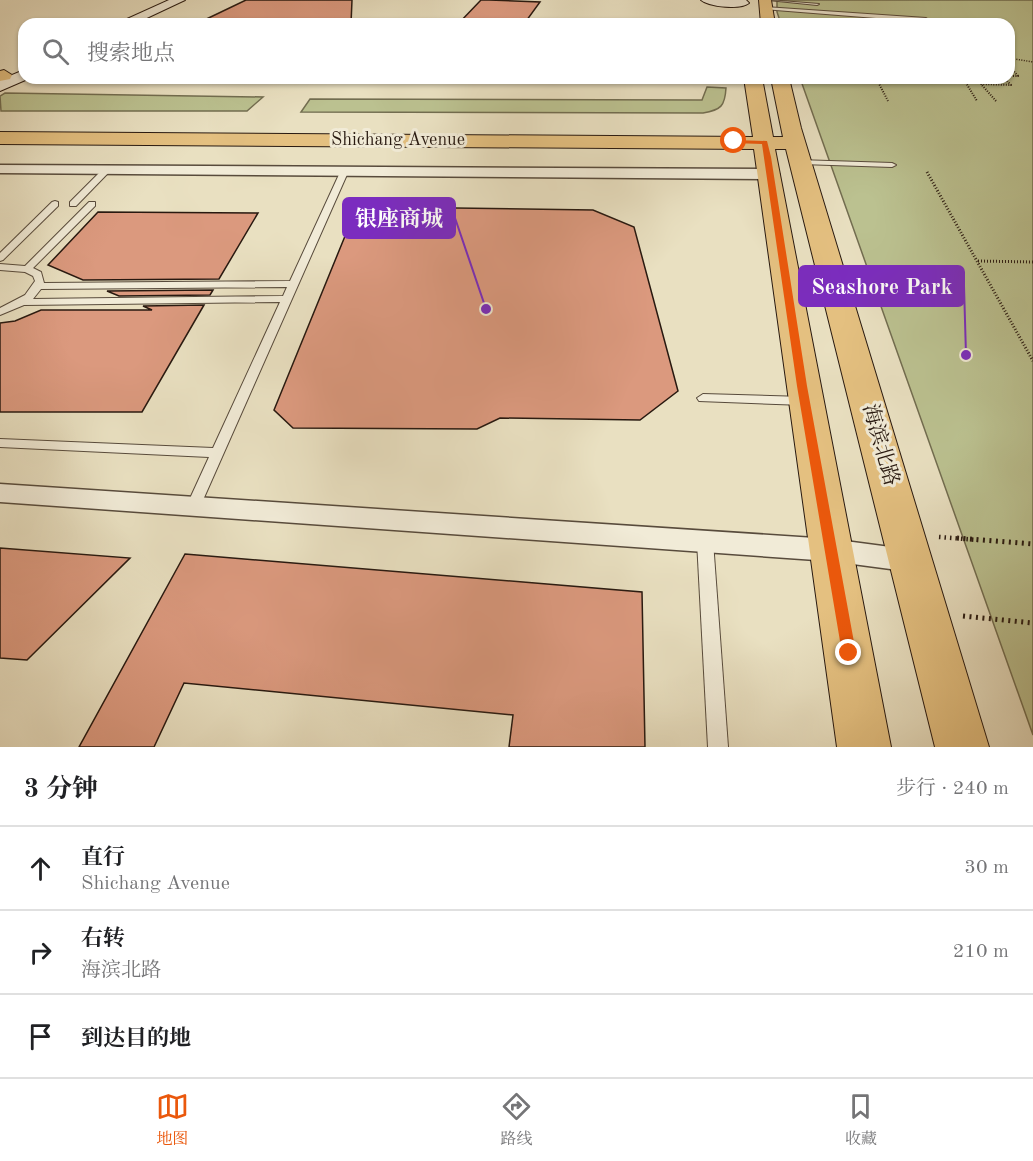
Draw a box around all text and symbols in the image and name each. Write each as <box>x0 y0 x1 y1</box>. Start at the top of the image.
search box <box>18 18 1015 84</box>
icon: search <box>39 35 72 68</box>
text: 搜索地点 <box>87 43 175 65</box>
route start <box>720 127 746 153</box>
street label: Shichang Avenue <box>331 131 465 149</box>
callout: 银座商城 <box>343 198 455 238</box>
text: 银座商城 <box>355 206 443 231</box>
callout: Seashore Park <box>799 266 964 306</box>
text: Seashore Park <box>811 277 953 299</box>
street label: 海滨北路 <box>858 401 904 488</box>
route end <box>835 639 861 665</box>
text: 3 分钟 <box>24 777 98 803</box>
text: 步行 · 240 m <box>896 779 1009 799</box>
text: 直行 <box>81 847 125 869</box>
icon: ahead <box>24 852 57 885</box>
text: 30 m <box>964 858 1009 878</box>
text: Shichang Avenue <box>81 874 230 894</box>
text: 右转 <box>81 928 125 950</box>
icon: right <box>24 936 57 969</box>
text: 210 m <box>953 942 1009 962</box>
text: 海滨北路 <box>81 961 161 981</box>
icon: arrive <box>24 1020 57 1053</box>
text: 到达目的地 <box>81 1028 191 1050</box>
tab: 地图 <box>156 1090 189 1150</box>
tab: 路线 <box>500 1090 533 1150</box>
tab: 收藏 <box>844 1090 877 1150</box>

